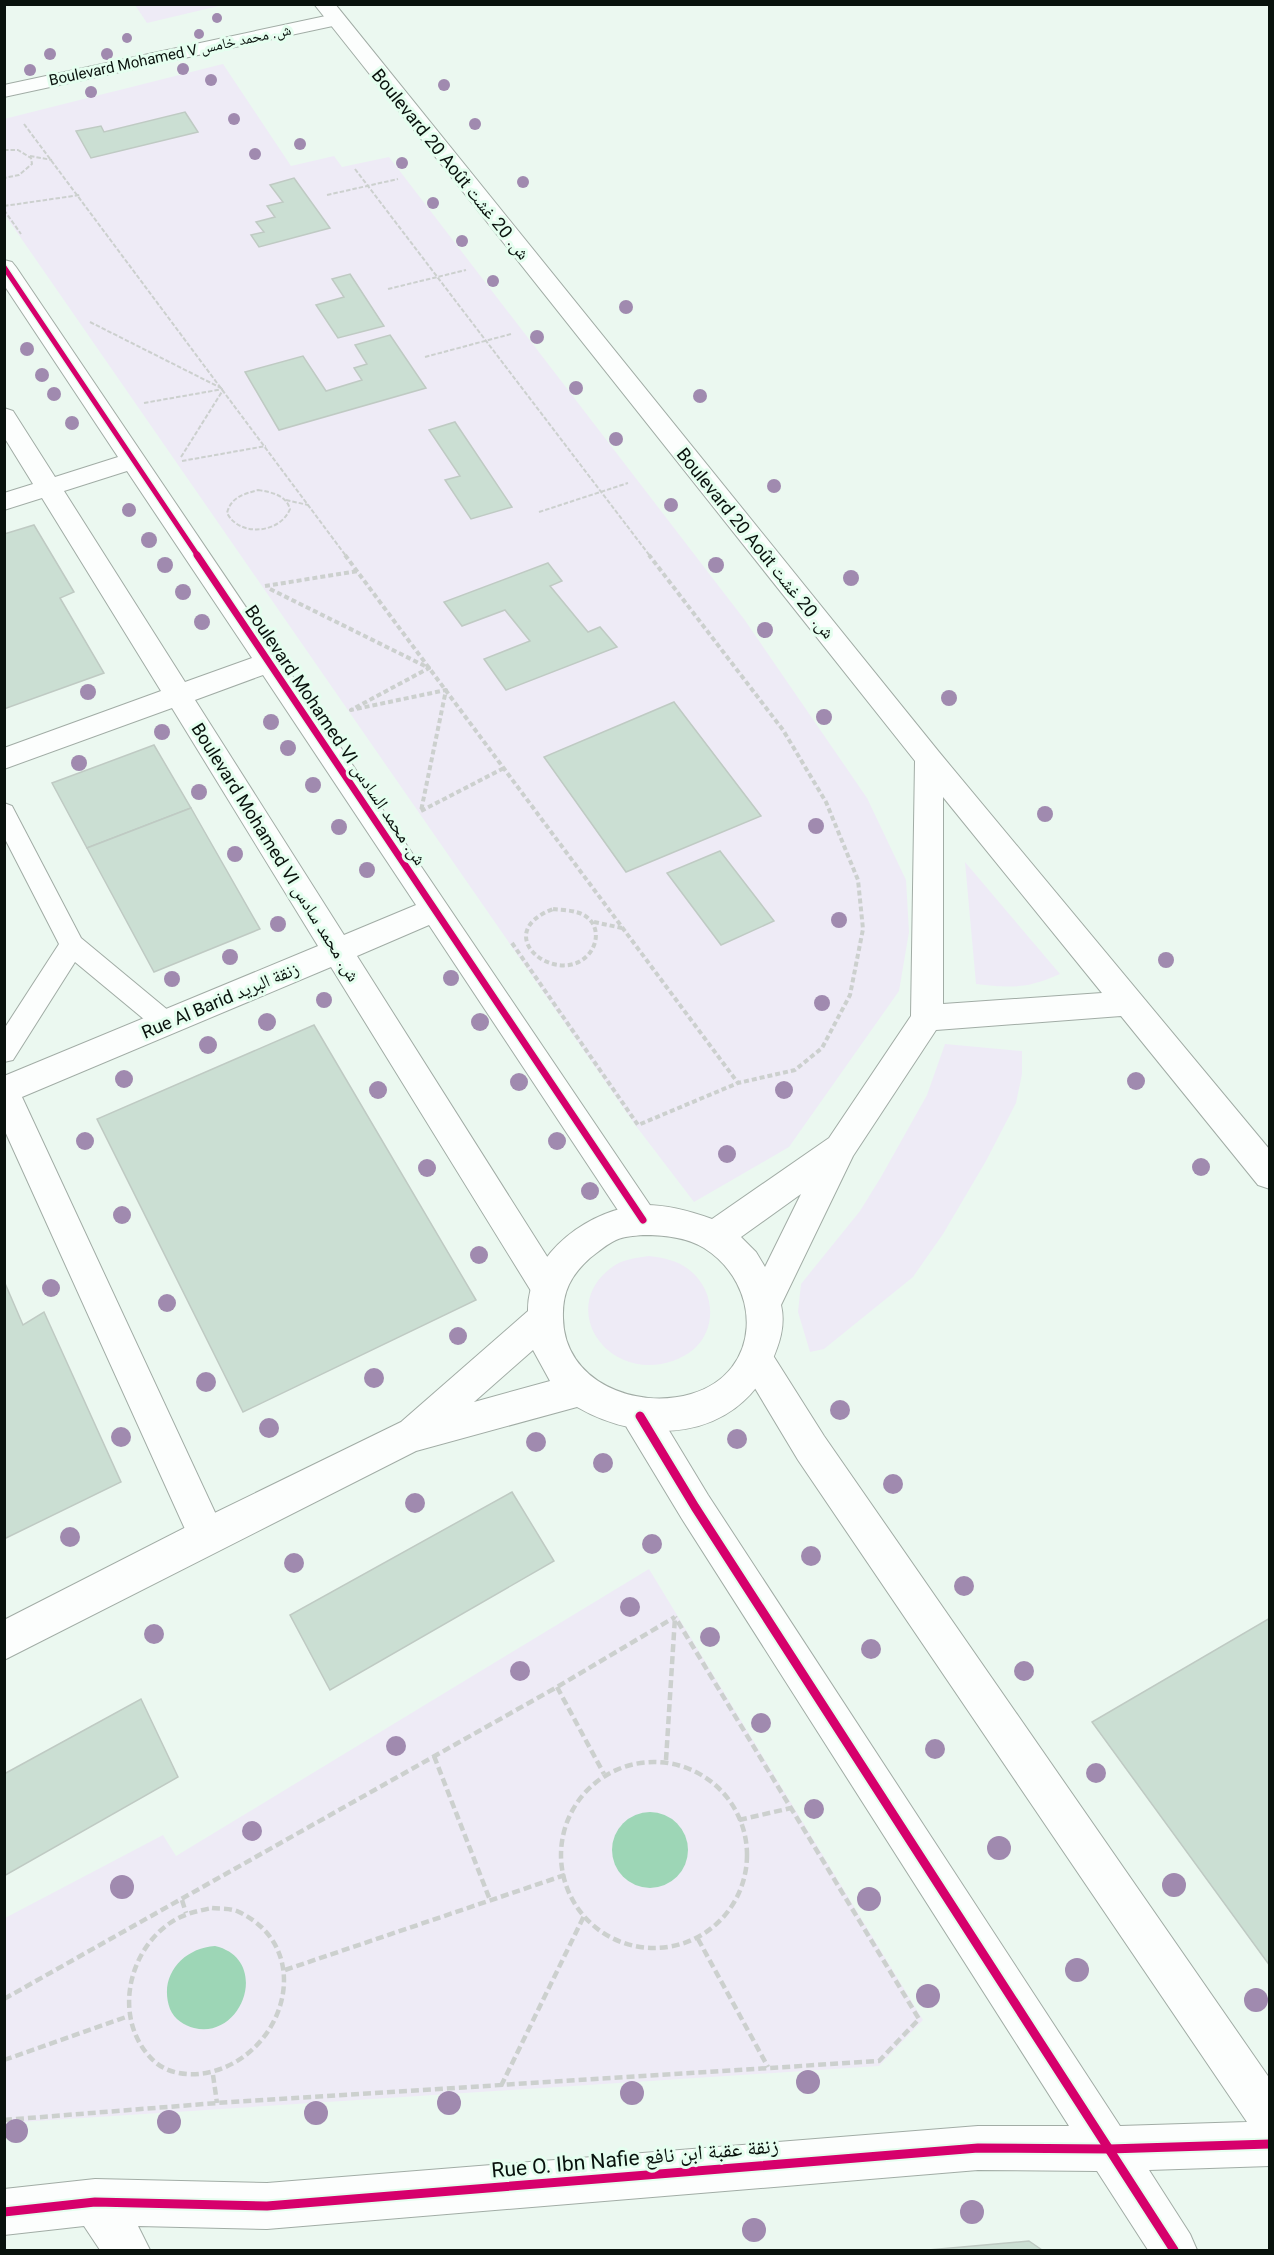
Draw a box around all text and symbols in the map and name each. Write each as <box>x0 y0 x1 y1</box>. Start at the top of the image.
street label: Boulevard Mohamed V ش. محمد خامس <box>47 21 293 90</box>
street label: Boulevard 20 Août ش. 20 غشت <box>367 65 534 264</box>
street label: Boulevard 20 Août ش. 20 غشت <box>672 444 839 643</box>
street label: Boulevard Mohamed VI ش. محمد السادس <box>240 601 431 869</box>
street label: Boulevard Mohamed VI ش. محمد سادس <box>187 719 365 986</box>
street label: Rue Al Barid زنقة البريد <box>138 957 302 1043</box>
street label: Rue O. Ibn Nafie زنقة عقبة ابن نافع <box>490 2133 780 2184</box>

